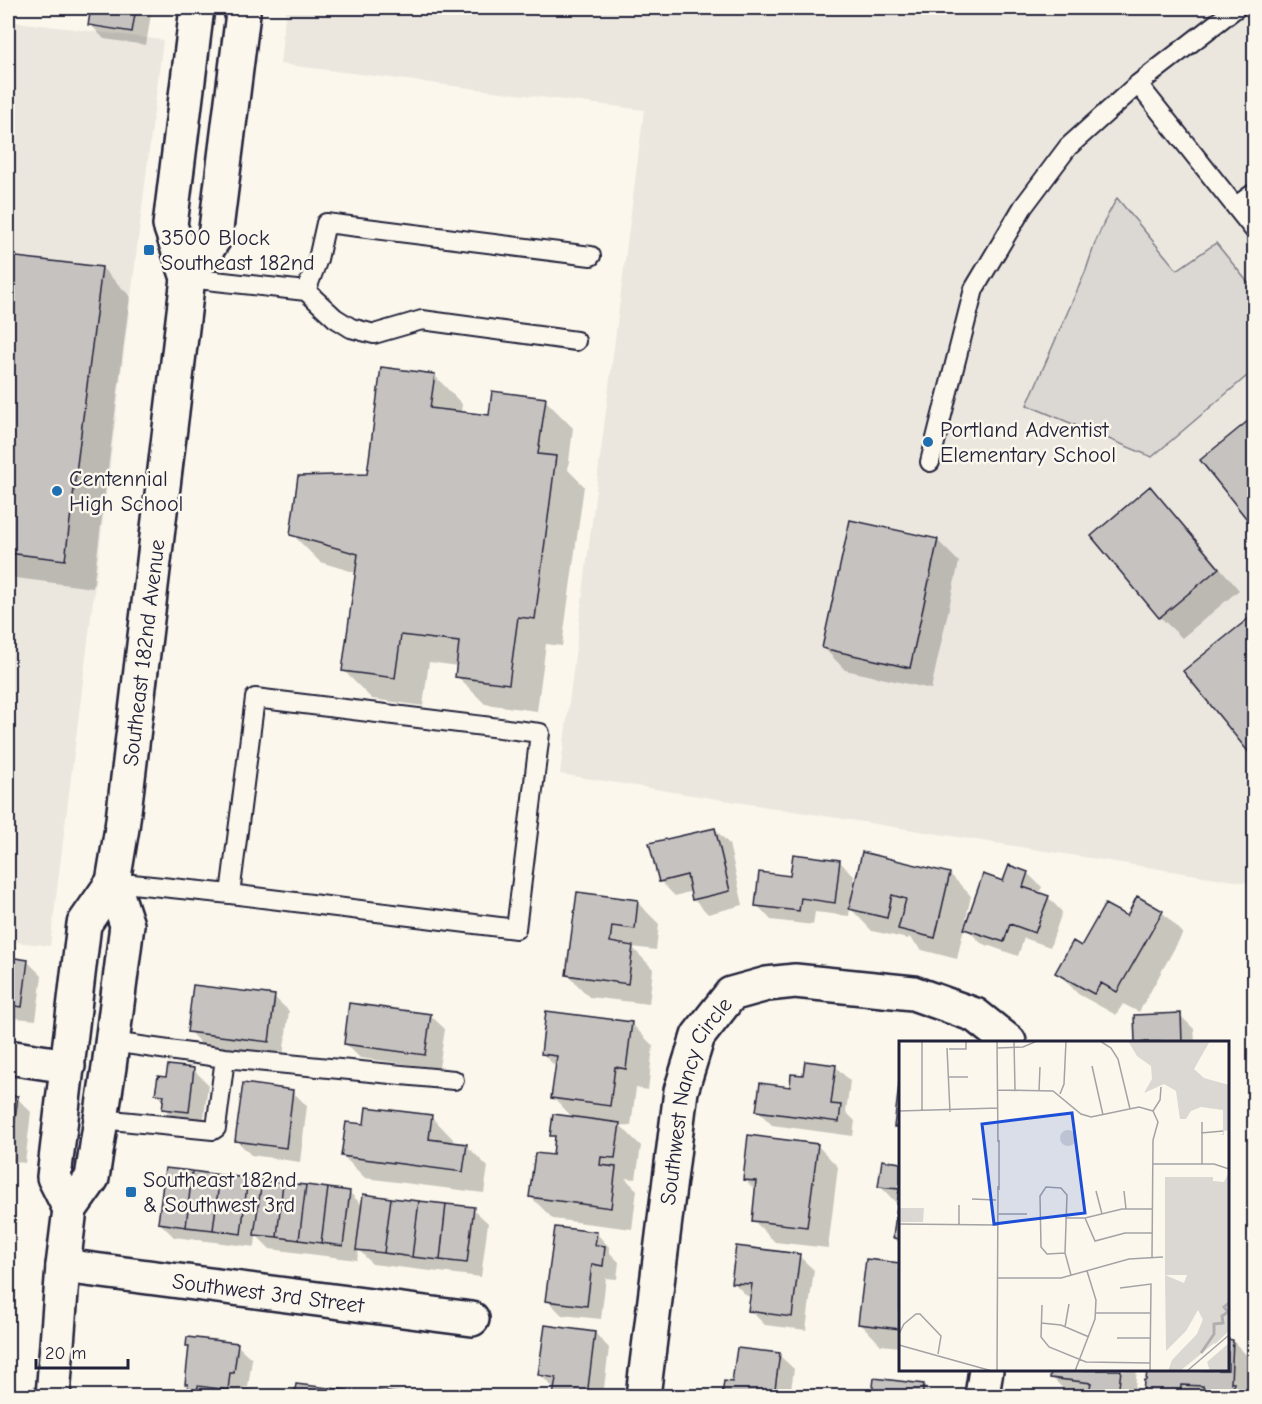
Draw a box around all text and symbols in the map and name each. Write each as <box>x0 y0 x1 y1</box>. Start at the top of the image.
place label: 3500 Block Southeast 182nd <box>161 225 315 276</box>
marker: 3500 Block Southeast 182nd <box>142 243 156 257</box>
place label: Portland Adventist Elementary School <box>940 417 1116 468</box>
marker: Portland Adventist Elementary School <box>921 435 935 449</box>
place label: Centennial High School <box>69 466 183 517</box>
marker: Centennial High School <box>50 484 64 498</box>
street label: Southeast 182nd Avenue <box>118 538 171 768</box>
street label: Southwest Nancy Circle <box>655 992 738 1207</box>
inset map <box>899 1041 1229 1371</box>
place label: Southeast 182nd & Southwest 3rd <box>143 1167 297 1218</box>
marker: Southeast 182nd & Southwest 3rd <box>124 1185 138 1199</box>
street label: Southwest 3rd Street <box>171 1268 366 1319</box>
scale bar <box>36 1332 128 1370</box>
text: 20 m <box>45 1343 86 1364</box>

